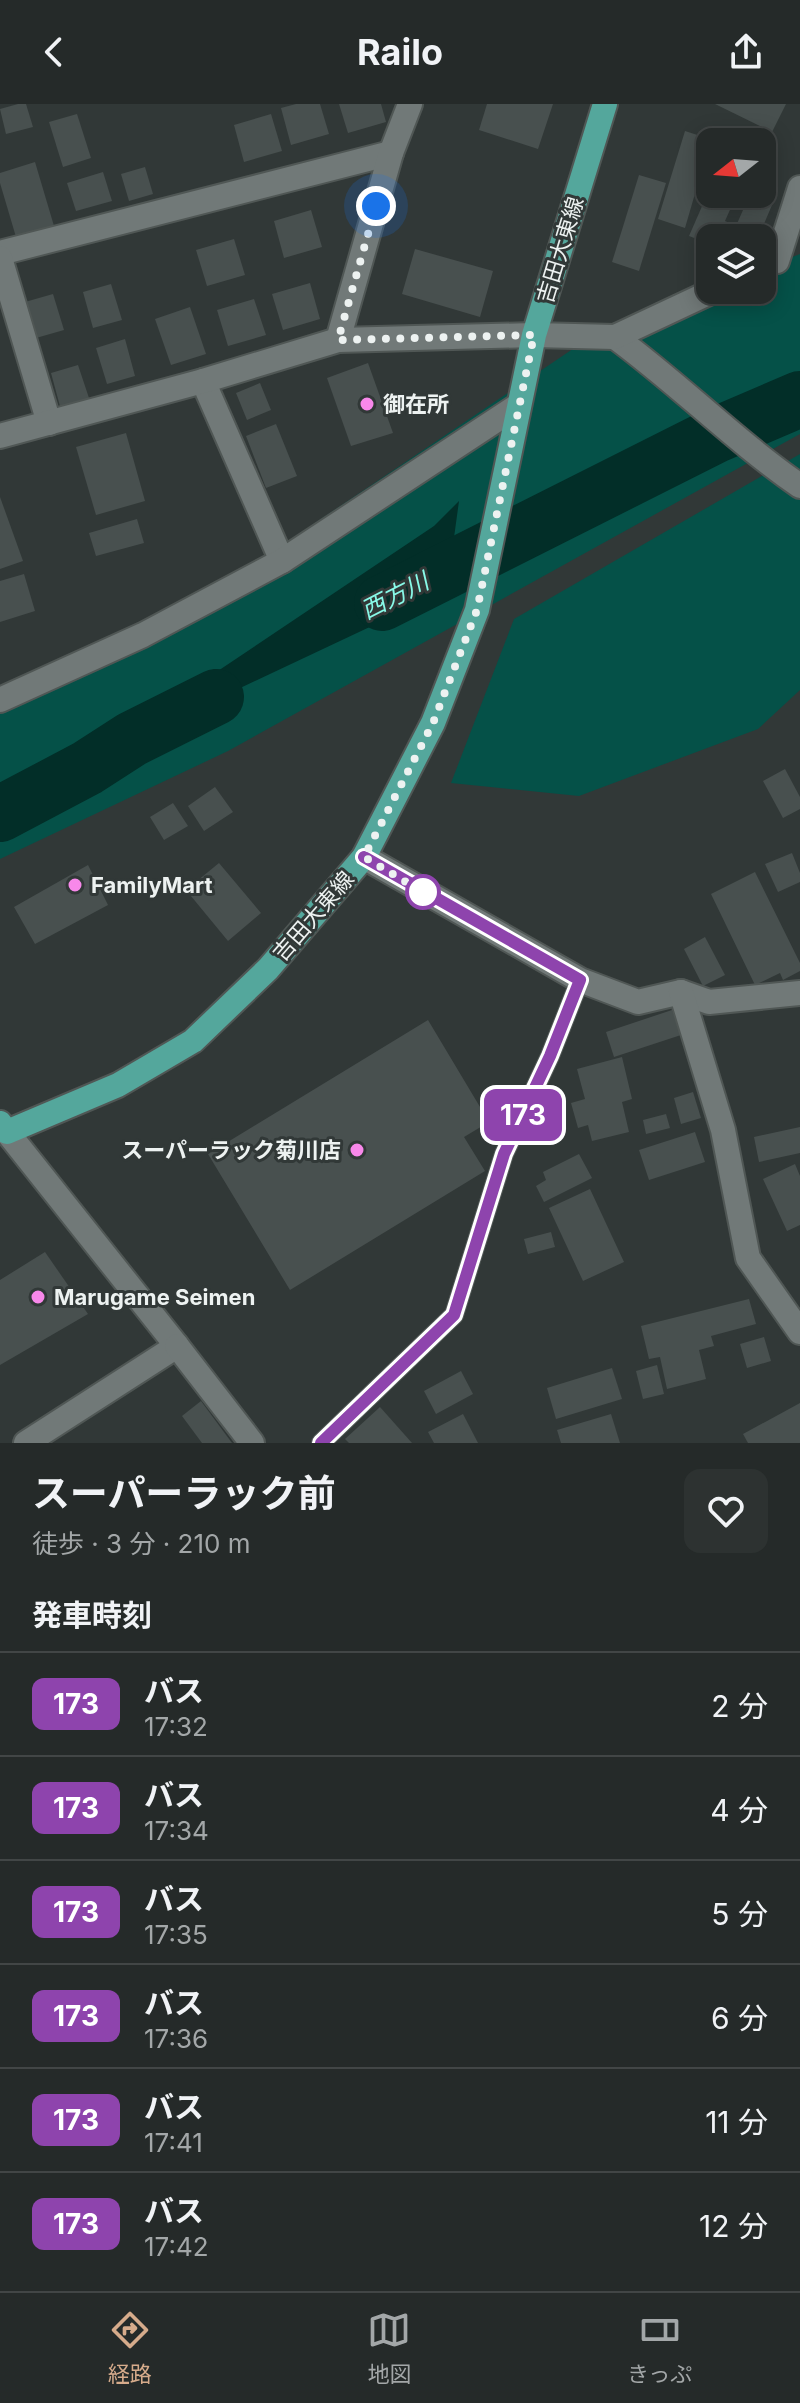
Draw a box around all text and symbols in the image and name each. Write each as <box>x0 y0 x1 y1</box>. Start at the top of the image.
icon: back <box>32 30 76 74</box>
text: Railo <box>357 30 443 74</box>
icon: share <box>724 30 768 74</box>
north arrow <box>696 128 776 208</box>
map controls <box>696 128 776 304</box>
your location <box>356 186 396 226</box>
street label: 吉田大東線 <box>531 194 589 306</box>
button: layers <box>696 224 776 304</box>
place label: 御在所 <box>383 391 449 417</box>
marker: 御在所 <box>358 395 376 413</box>
water label: 西方川 <box>356 565 436 625</box>
street label: 吉田大東線 <box>267 866 359 966</box>
place label: FamilyMart <box>91 872 213 898</box>
unlabelled marker <box>406 875 440 909</box>
marker: FamilyMart <box>66 876 84 894</box>
line badge: 173 <box>477 1089 569 1141</box>
text: 173 <box>500 1098 546 1132</box>
place label: スーパーラック菊川店 <box>121 1137 341 1163</box>
marker: スーパーラック菊川店 <box>348 1141 366 1159</box>
place label: Marugame Seimen <box>54 1284 255 1310</box>
marker: Marugame Seimen <box>29 1288 47 1306</box>
button: heart <box>684 1469 768 1553</box>
text: スーパーラック前 <box>32 1470 336 1516</box>
text: 徒歩 · 3 分 · 210 m <box>32 1528 251 1559</box>
text: 発車時刻 <box>32 1597 152 1633</box>
text: バス <box>144 1673 204 1709</box>
text: 173 <box>53 1687 99 1721</box>
text: 2 分 <box>711 1688 768 1724</box>
text: 17:32 <box>144 1711 208 1742</box>
text: バス <box>144 1777 204 1813</box>
text: 173 <box>53 1791 99 1825</box>
text: 4 分 <box>710 1792 768 1828</box>
text: 17:34 <box>144 1815 209 1846</box>
text: バス <box>144 1881 204 1917</box>
text: 173 <box>53 1895 99 1929</box>
text: 5 分 <box>711 1896 768 1932</box>
text: 17:35 <box>144 1919 208 1950</box>
text: バス <box>144 1985 204 2021</box>
text: 173 <box>53 1999 99 2033</box>
text: 6 分 <box>711 2000 768 2036</box>
text: 17:36 <box>144 2023 208 2054</box>
text: バス <box>144 2089 204 2125</box>
text: 173 <box>53 2103 99 2137</box>
text: 11 分 <box>705 2104 768 2140</box>
text: 17:41 <box>144 2127 203 2158</box>
text: バス <box>144 2193 204 2229</box>
text: 173 <box>53 2207 99 2241</box>
text: 12 分 <box>699 2208 768 2244</box>
text: 17:42 <box>144 2231 209 2262</box>
tab: 経路 <box>108 2308 152 2388</box>
tab: 地図 <box>367 2308 411 2388</box>
tab: きっぷ <box>627 2308 692 2388</box>

